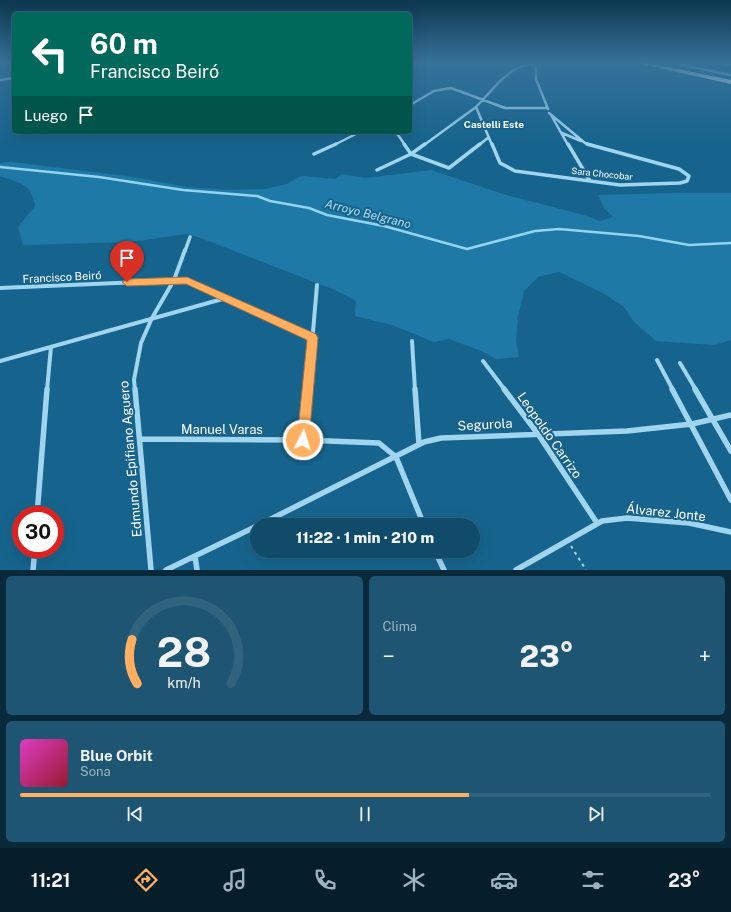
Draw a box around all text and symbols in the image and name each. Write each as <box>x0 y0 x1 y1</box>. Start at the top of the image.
text: 60 m <box>90 27 158 60</box>
icon: left <box>24 28 76 80</box>
text: Francisco Beiró <box>90 61 219 82</box>
icon: arrive <box>75 104 97 126</box>
text: Luego <box>24 107 67 124</box>
district label: Castelli Este <box>464 118 524 130</box>
street label: Sara Chocobar <box>571 165 634 182</box>
water label: Arroyo Belgrano <box>324 197 413 232</box>
pin <box>110 241 144 282</box>
icon: arrive <box>116 247 138 269</box>
street label: Francisco Beiró <box>22 269 102 285</box>
street label: Edmundo Epifiano Aguero <box>116 380 145 538</box>
street label: Leopoldo Carrizo <box>514 389 585 481</box>
street label: Segurola <box>457 416 513 433</box>
position arrow <box>282 419 324 461</box>
street label: Manuel Varas <box>181 422 263 437</box>
street label: Álvarez Jonte <box>625 500 707 524</box>
speed limit sign: 30 <box>12 506 64 558</box>
text: 11:22 · 1 min · 210 m <box>296 529 434 546</box>
text: Clima <box>383 619 417 634</box>
text: 28 <box>157 626 211 675</box>
text: 23° <box>520 638 574 674</box>
text: − <box>383 643 395 669</box>
text: + <box>699 643 711 669</box>
text: km/h <box>167 673 201 690</box>
text: Blue Orbit <box>80 747 153 764</box>
text: Sona <box>80 764 111 779</box>
icon: previous <box>124 803 146 825</box>
icon: pause <box>354 803 376 825</box>
icon: next <box>585 803 607 825</box>
icon: directions <box>132 866 160 894</box>
icon: music <box>221 866 249 894</box>
icon: phone <box>311 866 339 894</box>
icon: climate <box>400 866 428 894</box>
icon: car <box>490 866 518 894</box>
icon: filters <box>579 866 607 894</box>
text: 11:21 <box>31 870 70 891</box>
text: 23° <box>668 870 700 891</box>

